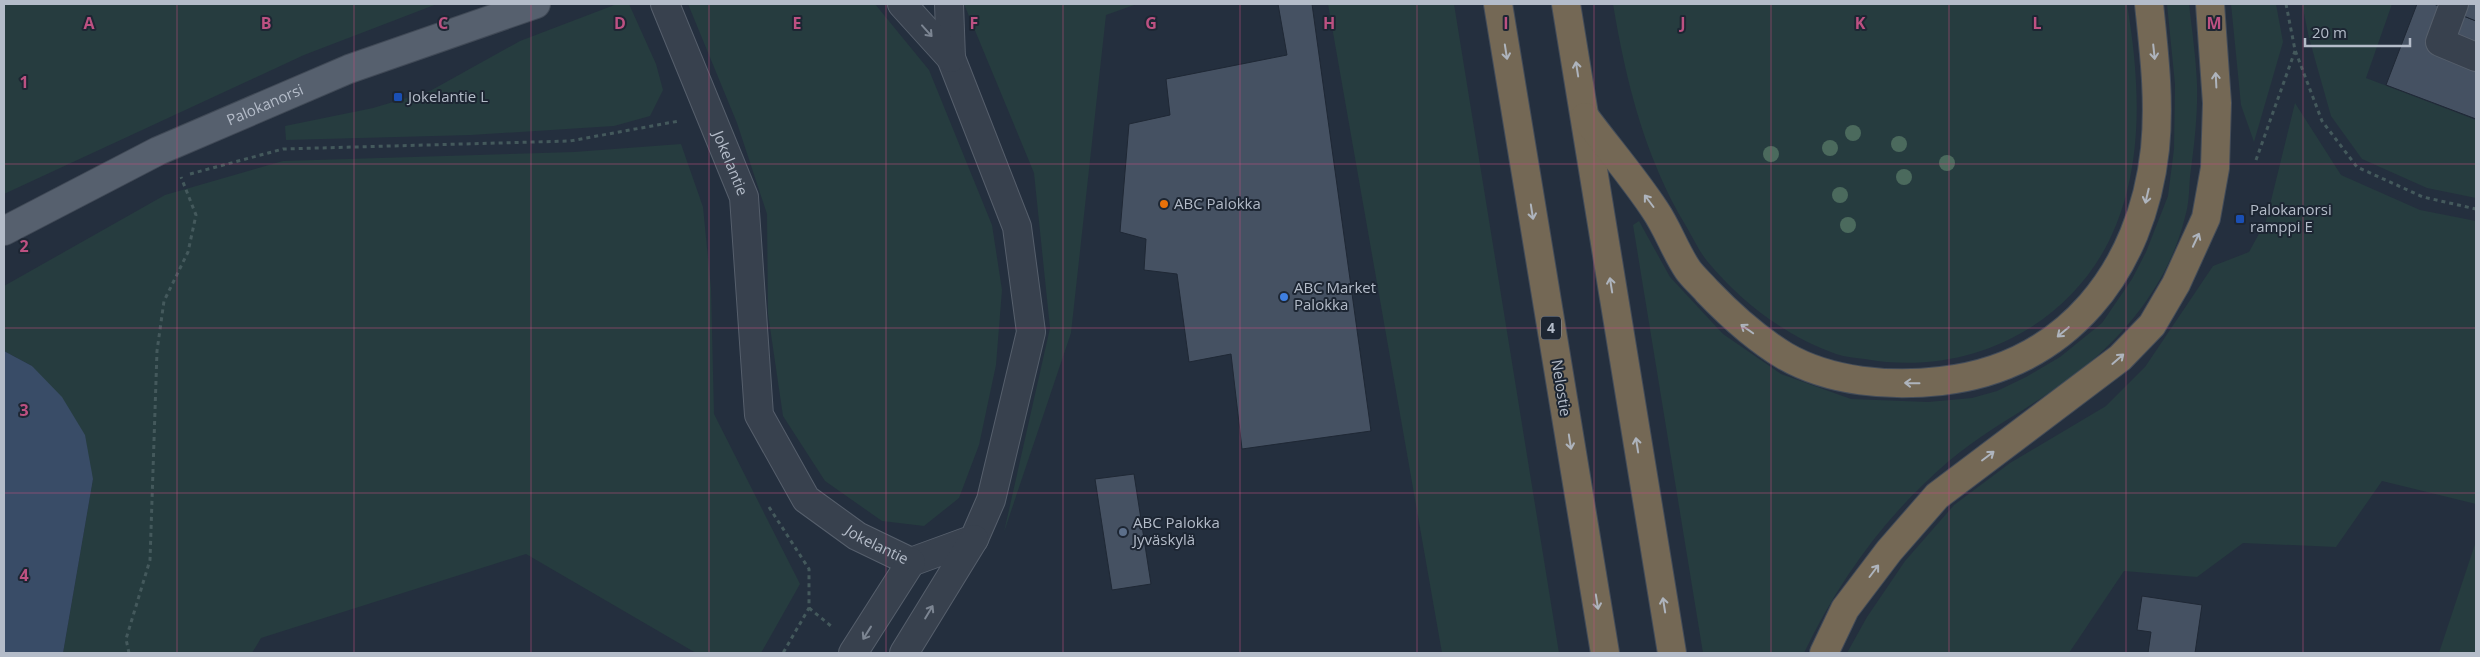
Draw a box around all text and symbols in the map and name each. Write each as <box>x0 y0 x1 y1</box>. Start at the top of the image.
text: A <box>83 12 95 34</box>
text: B <box>261 12 271 34</box>
text: C <box>438 12 448 34</box>
text: D <box>614 12 626 34</box>
text: E <box>793 12 802 34</box>
text: F <box>970 12 978 34</box>
text: G <box>1145 12 1157 34</box>
text: H <box>1323 12 1335 34</box>
text: I <box>1503 12 1509 34</box>
text: J <box>1678 12 1686 34</box>
text: K <box>1855 12 1866 34</box>
text: L <box>2032 12 2042 34</box>
text: M <box>2206 12 2222 34</box>
scale bar <box>2305 15 2410 47</box>
text: 20 m <box>2312 22 2347 42</box>
one-way arrow <box>921 25 933 38</box>
one-way arrow <box>1501 43 1511 59</box>
one-way arrow <box>2149 44 2159 60</box>
one-way arrow <box>1571 62 1581 78</box>
text: 1 <box>19 71 29 93</box>
one-way arrow <box>2211 73 2220 89</box>
street label: Palokanorsi <box>223 79 306 129</box>
place label: Jokelantie L <box>406 86 488 106</box>
marker: Jokelantie L <box>392 91 404 103</box>
street label: Jokelantie <box>708 126 753 198</box>
one-way arrow <box>2142 187 2151 203</box>
place label: ABC Palokka <box>1174 193 1261 213</box>
one-way arrow <box>1644 195 1655 208</box>
marker: ABC Palokka <box>1158 198 1170 210</box>
place label: Palokanorsi ramppi E <box>2250 199 2332 236</box>
one-way arrow <box>1528 204 1538 220</box>
marker: Palokanorsi ramppi E <box>2234 213 2246 225</box>
one-way arrow <box>2192 233 2202 248</box>
text: 2 <box>19 235 29 257</box>
place label: ABC Market Palokka <box>1294 277 1376 314</box>
one-way arrow <box>1605 277 1615 293</box>
marker: ABC Market Palokka <box>1278 291 1290 303</box>
road number: 4 <box>1541 316 1561 339</box>
one-way arrow <box>1740 324 1754 334</box>
one-way arrow <box>2057 326 2070 337</box>
one-way arrow <box>2112 353 2125 365</box>
street label: Nelostie <box>1548 358 1576 418</box>
one-way arrow <box>1904 378 1920 388</box>
text: 3 <box>19 399 29 421</box>
one-way arrow <box>1566 433 1576 449</box>
one-way arrow <box>1632 437 1642 453</box>
one-way arrow <box>1981 450 1994 461</box>
place label: ABC Palokka Jyväskylä <box>1131 512 1220 549</box>
street label: Jokelantie <box>840 519 912 568</box>
marker: ABC Palokka Jyväskylä <box>1117 526 1129 538</box>
text: 4 <box>19 564 29 586</box>
one-way arrow <box>1869 564 1879 578</box>
one-way arrow <box>1592 593 1602 609</box>
one-way arrow <box>1658 598 1668 614</box>
one-way arrow <box>925 605 935 619</box>
one-way arrow <box>862 625 872 639</box>

